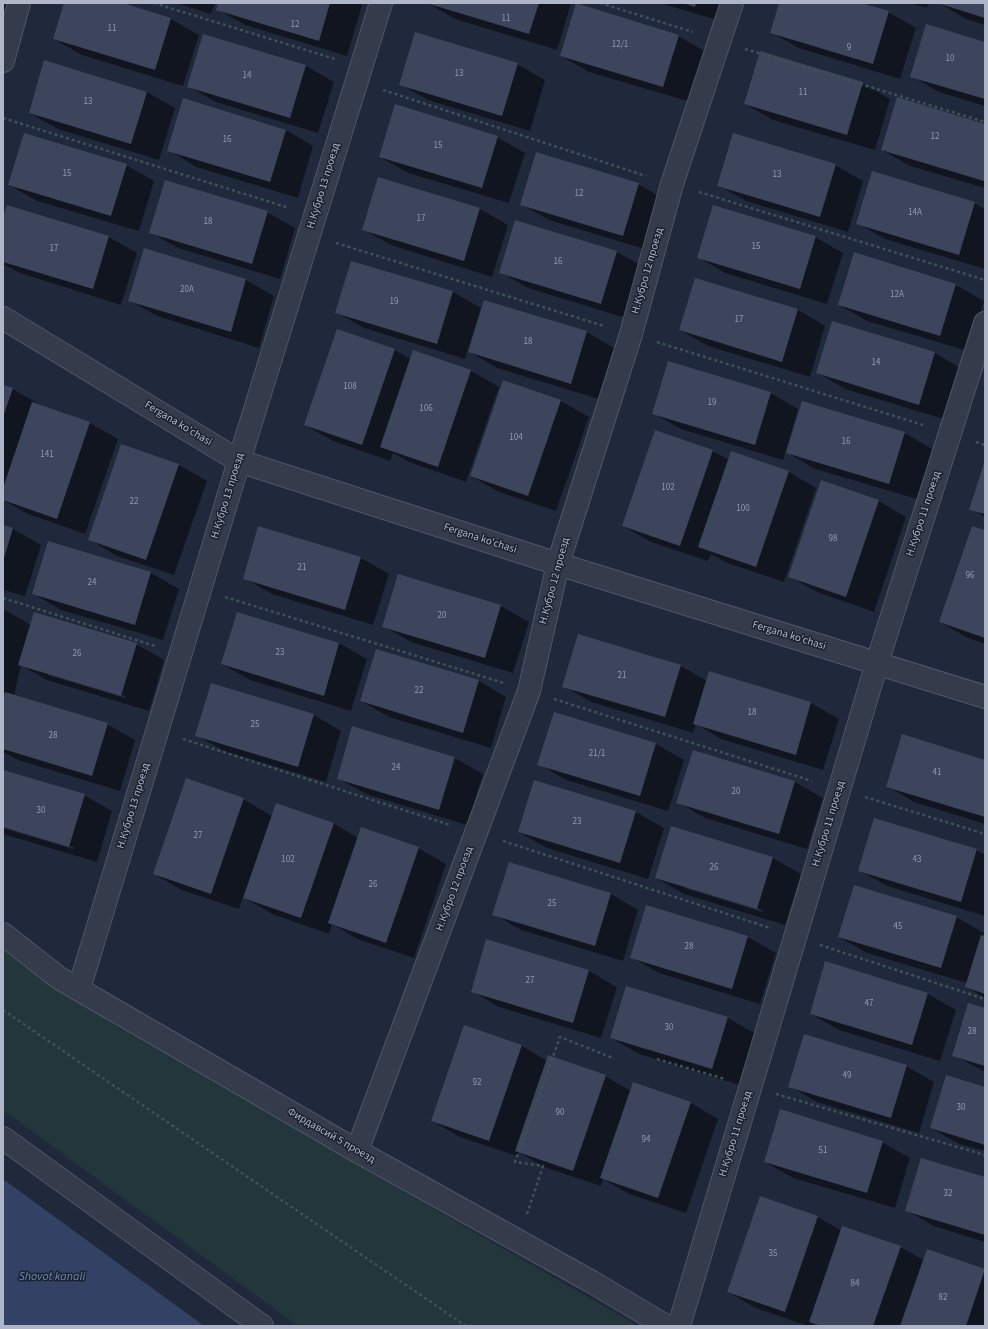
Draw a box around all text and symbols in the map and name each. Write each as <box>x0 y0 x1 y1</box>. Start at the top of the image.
house number: 11 <box>502 14 510 24</box>
house number: 12 <box>291 20 299 30</box>
house number: 11 <box>108 24 116 34</box>
house number: 12/1 <box>612 40 628 50</box>
house number: 9 <box>847 43 851 53</box>
house number: 10 <box>946 54 954 64</box>
house number: 13 <box>455 69 463 79</box>
house number: 14 <box>243 71 251 81</box>
house number: 11 <box>799 88 807 98</box>
house number: 13 <box>84 97 92 107</box>
house number: 12 <box>931 132 939 142</box>
house number: 16 <box>223 135 231 145</box>
street label: Н.Кубро 13 проезд <box>305 141 343 231</box>
house number: 15 <box>434 141 442 151</box>
house number: 15 <box>63 169 71 179</box>
house number: 13 <box>773 170 781 180</box>
house number: 12 <box>575 189 583 199</box>
house number: 14A <box>908 208 922 218</box>
house number: 17 <box>417 214 425 224</box>
house number: 18 <box>204 217 212 227</box>
street label: Н.Кубро 12 проезд <box>629 226 667 316</box>
house number: 15 <box>752 242 760 252</box>
house number: 17 <box>50 244 58 254</box>
house number: 16 <box>554 257 562 267</box>
house number: 20A <box>180 285 194 295</box>
house number: 12A <box>890 290 904 300</box>
house number: 19 <box>390 297 398 307</box>
house number: 17 <box>735 315 743 325</box>
house number: 18 <box>524 337 532 347</box>
house number: 14 <box>872 358 880 368</box>
house number: 108 <box>343 382 357 392</box>
house number: 19 <box>708 398 716 408</box>
street label: Fergana ko'chasi <box>142 399 214 449</box>
house number: 106 <box>419 404 433 414</box>
house number: 104 <box>509 433 523 443</box>
house number: 16 <box>842 437 850 447</box>
house number: 141 <box>40 450 54 460</box>
street label: Н.Кубро 13 проезд <box>209 451 247 541</box>
street label: Н.Кубро 11 проезд <box>904 470 944 558</box>
house number: 102 <box>661 483 675 493</box>
house number: 22 <box>130 497 138 507</box>
house number: 100 <box>736 504 750 514</box>
street label: Fergana ko'chasi <box>442 521 518 557</box>
house number: 98 <box>829 534 837 544</box>
street label: Н.Кубро 12 проезд <box>537 536 573 626</box>
house number: 21 <box>298 563 306 573</box>
house number: 96 <box>966 571 974 581</box>
house number: 24 <box>88 578 96 588</box>
house number: 20 <box>438 611 446 621</box>
street label: Fergana ko'chasi <box>751 619 827 653</box>
house number: 23 <box>276 648 284 658</box>
house number: 26 <box>73 649 81 659</box>
house number: 21 <box>618 671 626 681</box>
house number: 22 <box>415 686 423 696</box>
house number: 18 <box>748 708 756 718</box>
house number: 25 <box>251 720 259 730</box>
house number: 28 <box>49 731 57 741</box>
house number: 21/1 <box>589 749 605 759</box>
street label: Н.Кубро 13 проезд <box>115 761 153 851</box>
house number: 24 <box>392 763 400 773</box>
house number: 41 <box>933 768 941 778</box>
street label: Н.Кубро 11 проезд <box>810 779 848 869</box>
house number: 20 <box>732 787 740 797</box>
house number: 30 <box>37 806 45 816</box>
house number: 23 <box>573 817 581 827</box>
house number: 27 <box>194 831 202 841</box>
street label: Н.Кубро 12 проезд <box>434 845 476 933</box>
house number: 102 <box>281 855 295 865</box>
house number: 43 <box>913 855 921 865</box>
house number: 26 <box>710 863 718 873</box>
house number: 26 <box>369 880 377 890</box>
house number: 25 <box>548 899 556 909</box>
house number: 45 <box>894 922 902 932</box>
house number: 28 <box>685 942 693 952</box>
house number: 27 <box>526 976 534 986</box>
house number: 47 <box>865 999 873 1009</box>
house number: 30 <box>665 1023 673 1033</box>
house number: 28 <box>968 1027 976 1037</box>
house number: 49 <box>843 1071 851 1081</box>
house number: 92 <box>473 1078 481 1088</box>
street label: Н.Кубро 11 проезд <box>717 1089 755 1179</box>
house number: 30 <box>957 1103 965 1113</box>
street label: Фирдавсий 5 проезд <box>285 1105 377 1167</box>
house number: 90 <box>556 1108 564 1118</box>
house number: 94 <box>642 1135 650 1145</box>
house number: 51 <box>819 1146 827 1156</box>
house number: 32 <box>944 1189 952 1199</box>
house number: 35 <box>769 1249 777 1259</box>
water label: Shovot kanali <box>19 1270 85 1284</box>
house number: 84 <box>851 1279 859 1289</box>
house number: 82 <box>939 1293 947 1303</box>

